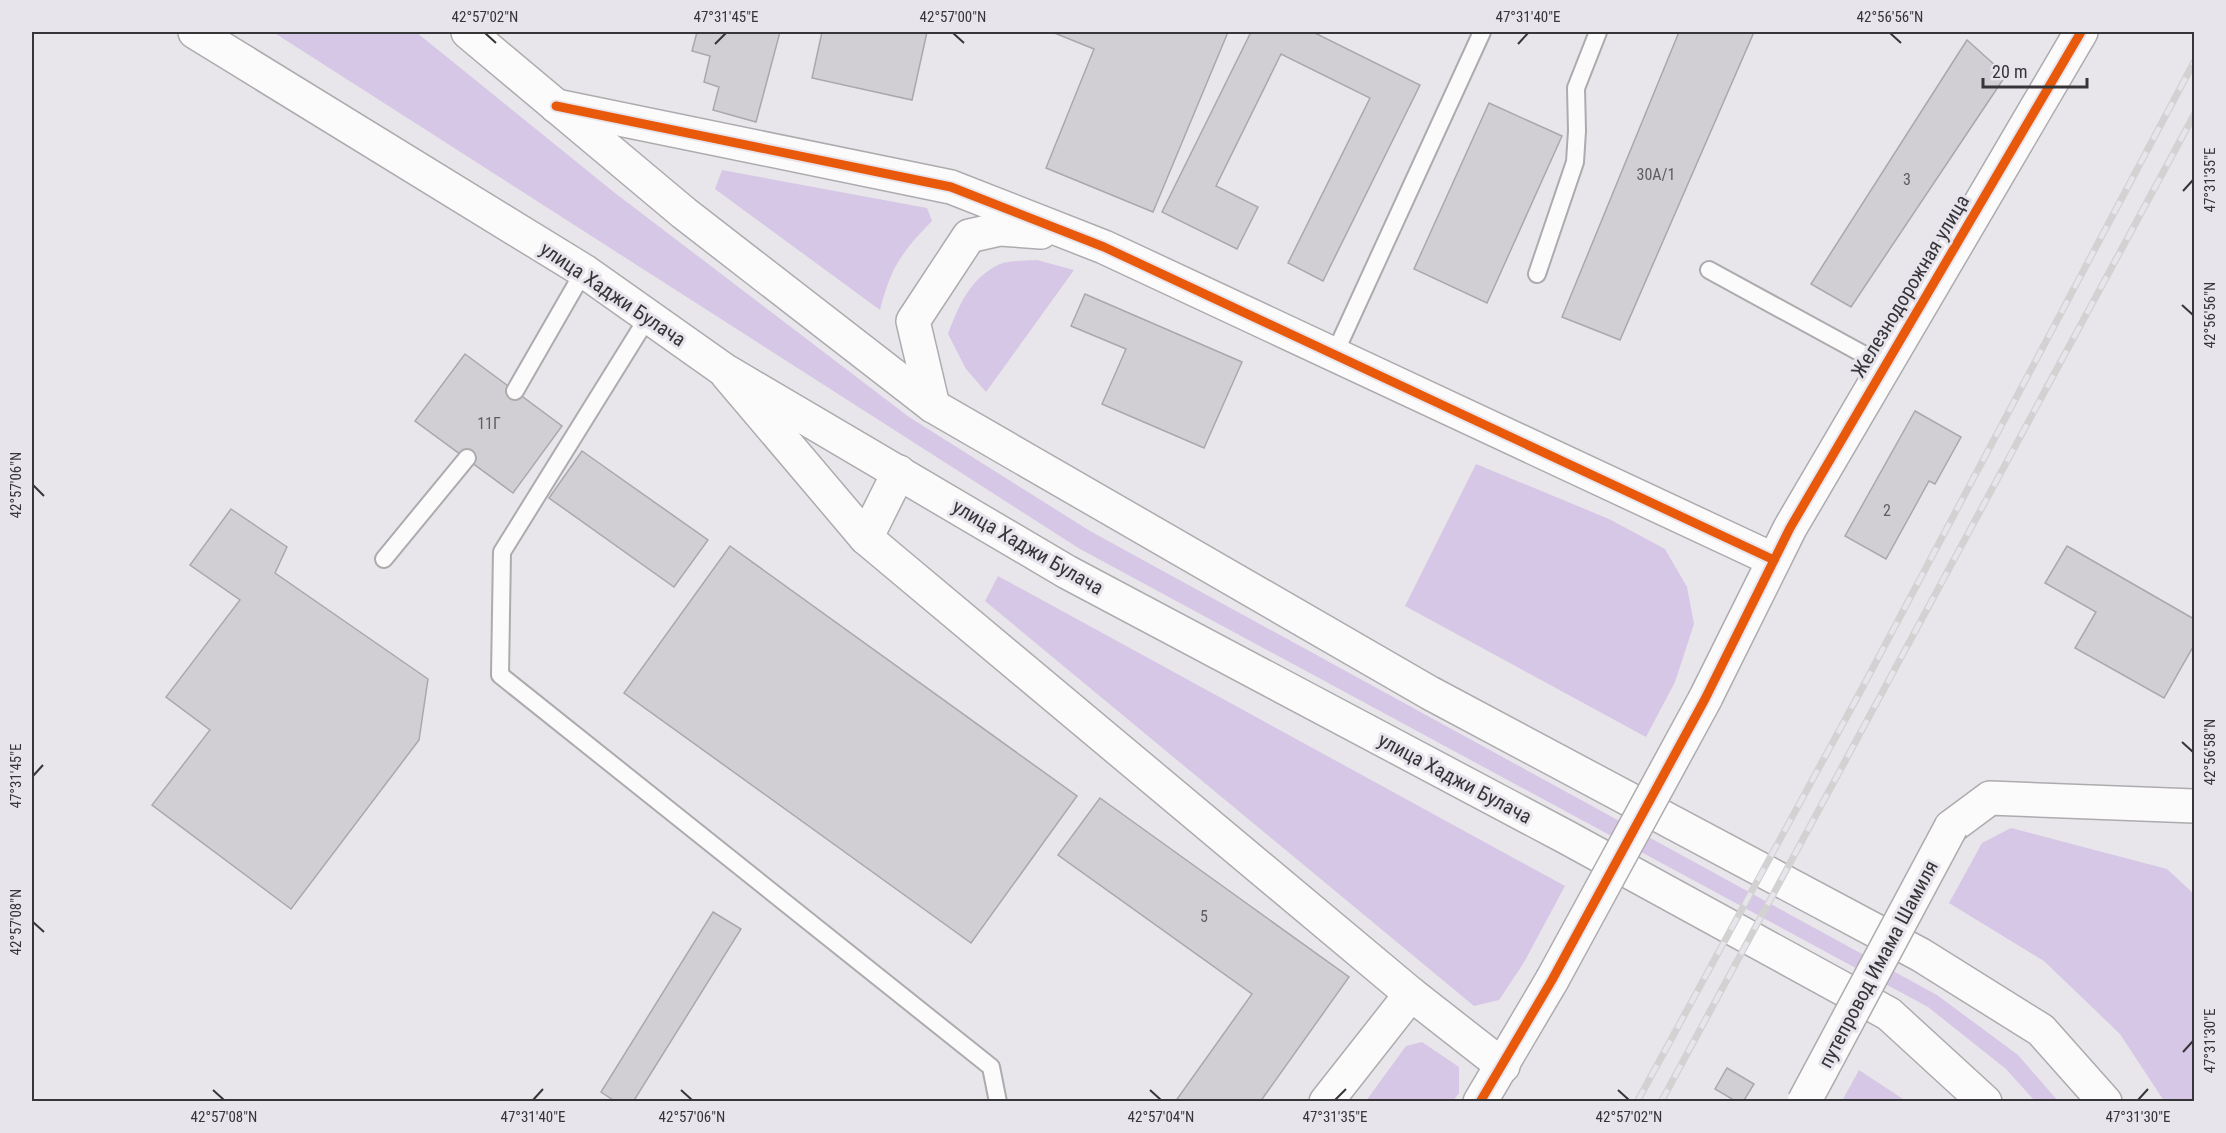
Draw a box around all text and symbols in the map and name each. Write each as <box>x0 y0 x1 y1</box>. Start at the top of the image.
text: 42°57'02"N <box>452 8 518 26</box>
text: 47°31'45"E <box>694 8 758 26</box>
text: 42°57'00"N <box>920 8 986 26</box>
text: 47°31'40"E <box>1496 8 1560 26</box>
text: 42°56'56"N <box>1857 8 1923 26</box>
scale bar <box>1983 51 2086 89</box>
text: 20 m <box>1992 61 2027 82</box>
text: 47°31'35"E <box>2201 148 2219 212</box>
house number: 30А/1 <box>1637 165 1675 184</box>
house number: 3 <box>1903 170 1911 189</box>
street label: Железнодорожная улица <box>1846 190 1974 382</box>
street label: улица Хаджи Булача <box>536 236 690 352</box>
text: 42°56'56"N <box>2201 282 2219 348</box>
house number: 11Г <box>477 414 501 433</box>
text: 42°57'06"N <box>7 452 25 518</box>
street label: улица Хаджи Булача <box>948 494 1108 600</box>
house number: 2 <box>1883 501 1891 520</box>
text: 42°56'58"N <box>2201 719 2219 785</box>
street label: улица Хаджи Булача <box>1374 727 1536 829</box>
text: 47°31'45"E <box>7 744 25 808</box>
street label: путепровод Имама Шамиля <box>1813 856 1943 1072</box>
text: 42°57'08"N <box>7 889 25 955</box>
house number: 5 <box>1200 907 1208 926</box>
text: 47°31'30"E <box>2201 1009 2219 1073</box>
text: 42°57'08"N <box>191 1108 257 1126</box>
text: 47°31'40"E <box>501 1108 565 1126</box>
text: 42°57'06"N <box>659 1108 725 1126</box>
text: 42°57'04"N <box>1128 1108 1194 1126</box>
text: 47°31'35"E <box>1303 1108 1367 1126</box>
text: 42°57'02"N <box>1596 1108 1662 1126</box>
text: 47°31'30"E <box>2106 1108 2170 1126</box>

